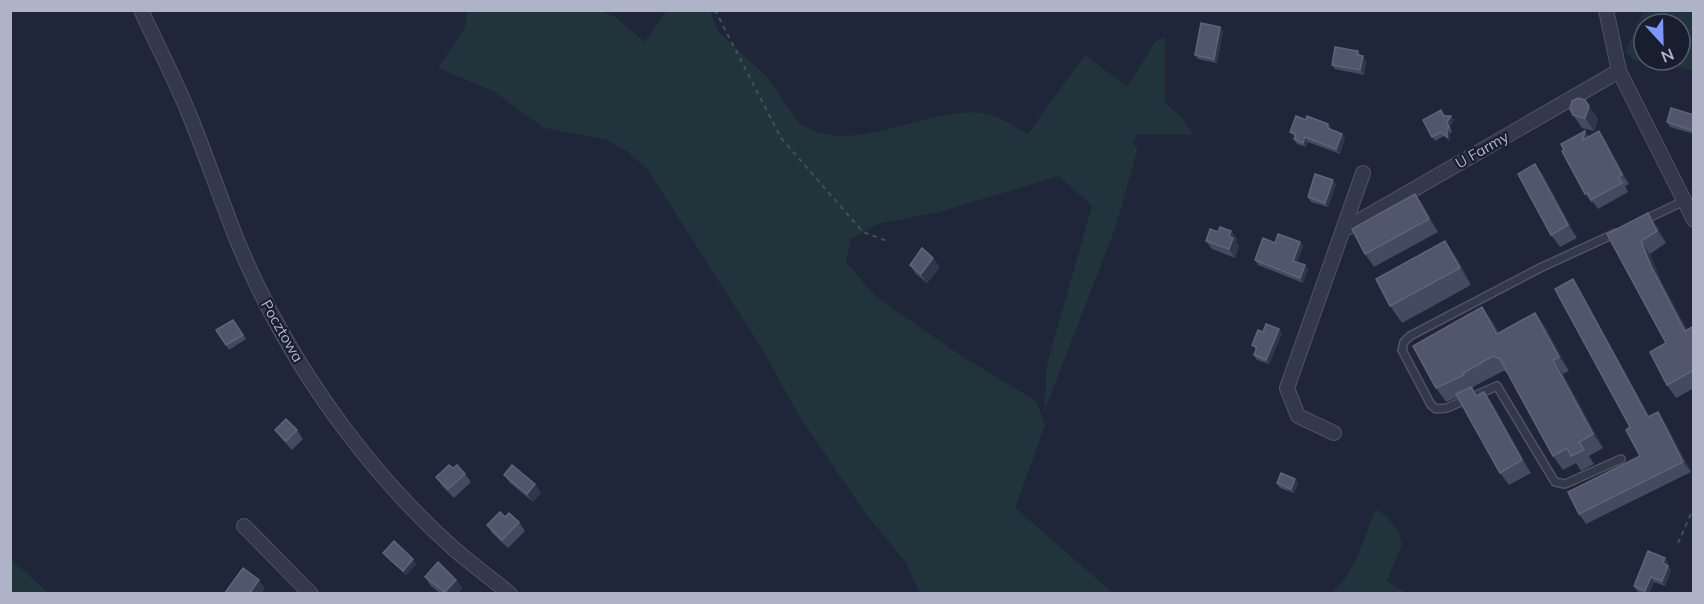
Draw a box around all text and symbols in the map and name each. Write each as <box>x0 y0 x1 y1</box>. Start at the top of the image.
north arrow <box>1632 12 1692 72</box>
text: N <box>1658 44 1677 67</box>
street label: U Farmy <box>1452 127 1512 172</box>
street label: Pocztowa <box>257 296 308 365</box>

